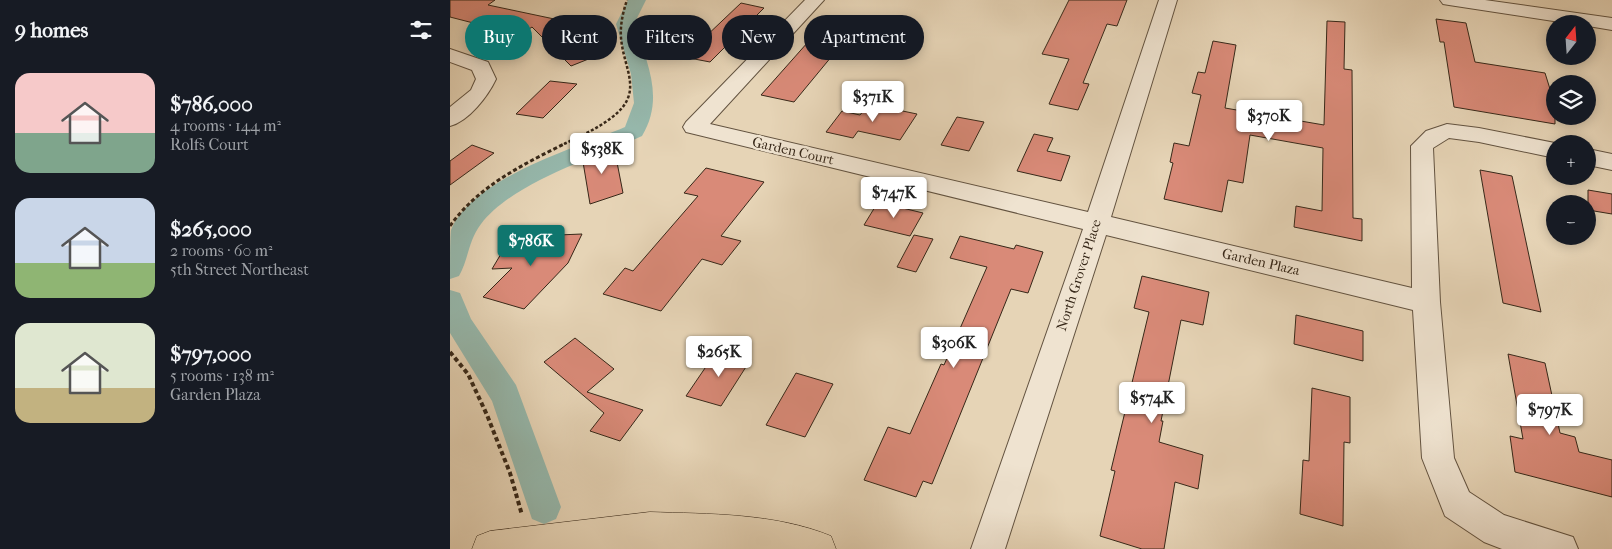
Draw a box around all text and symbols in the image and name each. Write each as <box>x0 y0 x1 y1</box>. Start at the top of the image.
chip: Buy <box>465 15 532 60</box>
chip: Rent <box>542 15 617 60</box>
chip: Filters <box>627 15 712 60</box>
chip: New <box>722 15 794 60</box>
chip: Apartment <box>804 15 924 60</box>
north arrow <box>1546 15 1596 65</box>
map controls <box>1546 15 1596 245</box>
icon: filters <box>407 16 435 44</box>
text: 9 homes <box>15 18 88 42</box>
button: layers <box>1546 75 1596 125</box>
pin: $371K <box>838 80 908 123</box>
text: $371K <box>853 87 893 106</box>
text: $786,000 <box>170 92 253 116</box>
icon: home <box>55 93 115 153</box>
pin: $370K <box>1234 100 1304 142</box>
text: $370K <box>1247 106 1291 125</box>
text: 4 rooms · 144 m² <box>170 116 281 135</box>
pin: $538K <box>567 132 637 175</box>
street label: Garden Court <box>751 133 835 169</box>
text: Rolfs Court <box>170 135 249 154</box>
button: + <box>1546 135 1596 185</box>
text: $538K <box>581 139 623 158</box>
pin: $747K <box>859 176 929 219</box>
text: $747K <box>872 183 916 202</box>
button: − <box>1546 195 1596 245</box>
text: $265,000 <box>170 217 252 241</box>
street label: North Grover Place <box>1053 217 1105 333</box>
icon: home <box>55 218 115 278</box>
pin: $786K <box>496 224 566 267</box>
text: $786K <box>509 231 553 250</box>
text: 2 rooms · 60 m² <box>170 241 273 260</box>
street label: Garden Plaza <box>1220 245 1302 279</box>
text: 5th Street Northeast <box>170 260 309 279</box>
pin: $306K <box>919 326 989 369</box>
text: $306K <box>932 333 976 352</box>
pin: $265K <box>684 336 754 378</box>
text: $797,000 <box>170 342 252 366</box>
text: $265K <box>697 342 741 361</box>
icon: home <box>55 343 115 403</box>
text: 5 rooms · 138 m² <box>170 366 274 385</box>
pin: $574K <box>1117 382 1187 424</box>
text: Garden Plaza <box>170 385 261 404</box>
text: $574K <box>1130 388 1174 407</box>
pin: $797K <box>1515 394 1585 436</box>
text: $797K <box>1528 400 1572 419</box>

